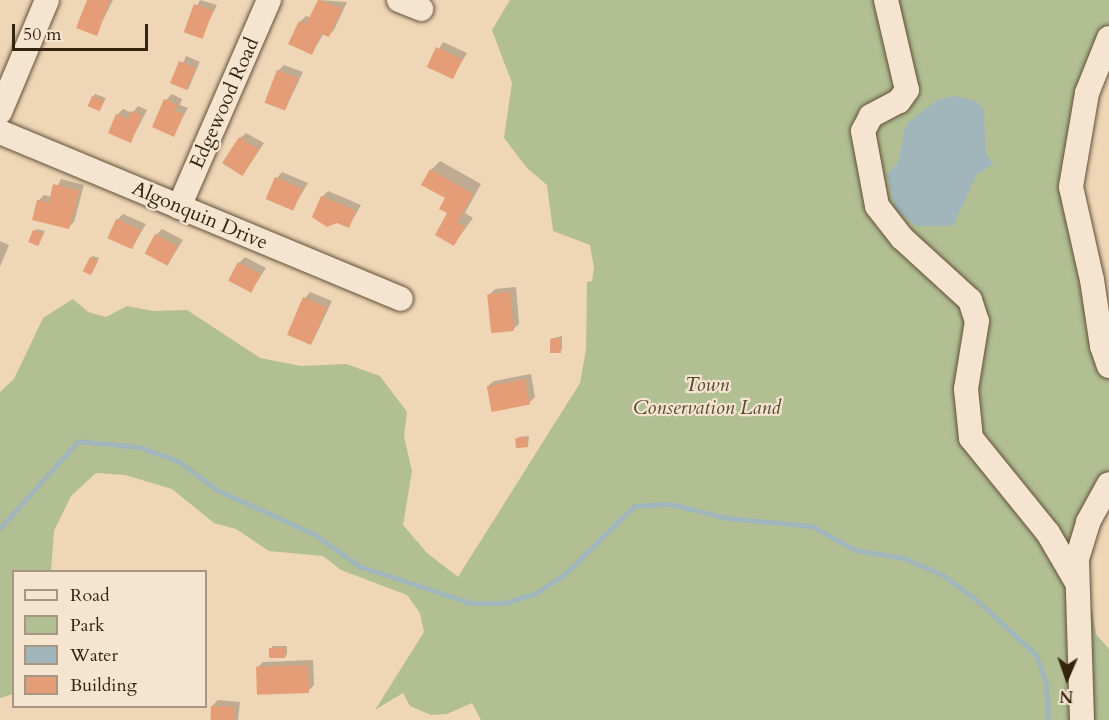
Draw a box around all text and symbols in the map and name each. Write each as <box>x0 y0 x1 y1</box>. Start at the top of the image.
scale bar <box>15 12 152 50</box>
text: 50 m <box>23 22 62 47</box>
street label: Edgewood Road <box>184 34 264 172</box>
street label: Algonquin Drive <box>129 176 271 254</box>
park label: Town Conservation Land <box>633 372 781 419</box>
legend <box>12 570 207 708</box>
text: Road <box>70 583 110 608</box>
text: Park <box>70 613 105 638</box>
text: Water <box>70 643 118 668</box>
north arrow <box>1037 648 1097 708</box>
text: Building <box>70 673 137 698</box>
text: N <box>1059 685 1074 707</box>

